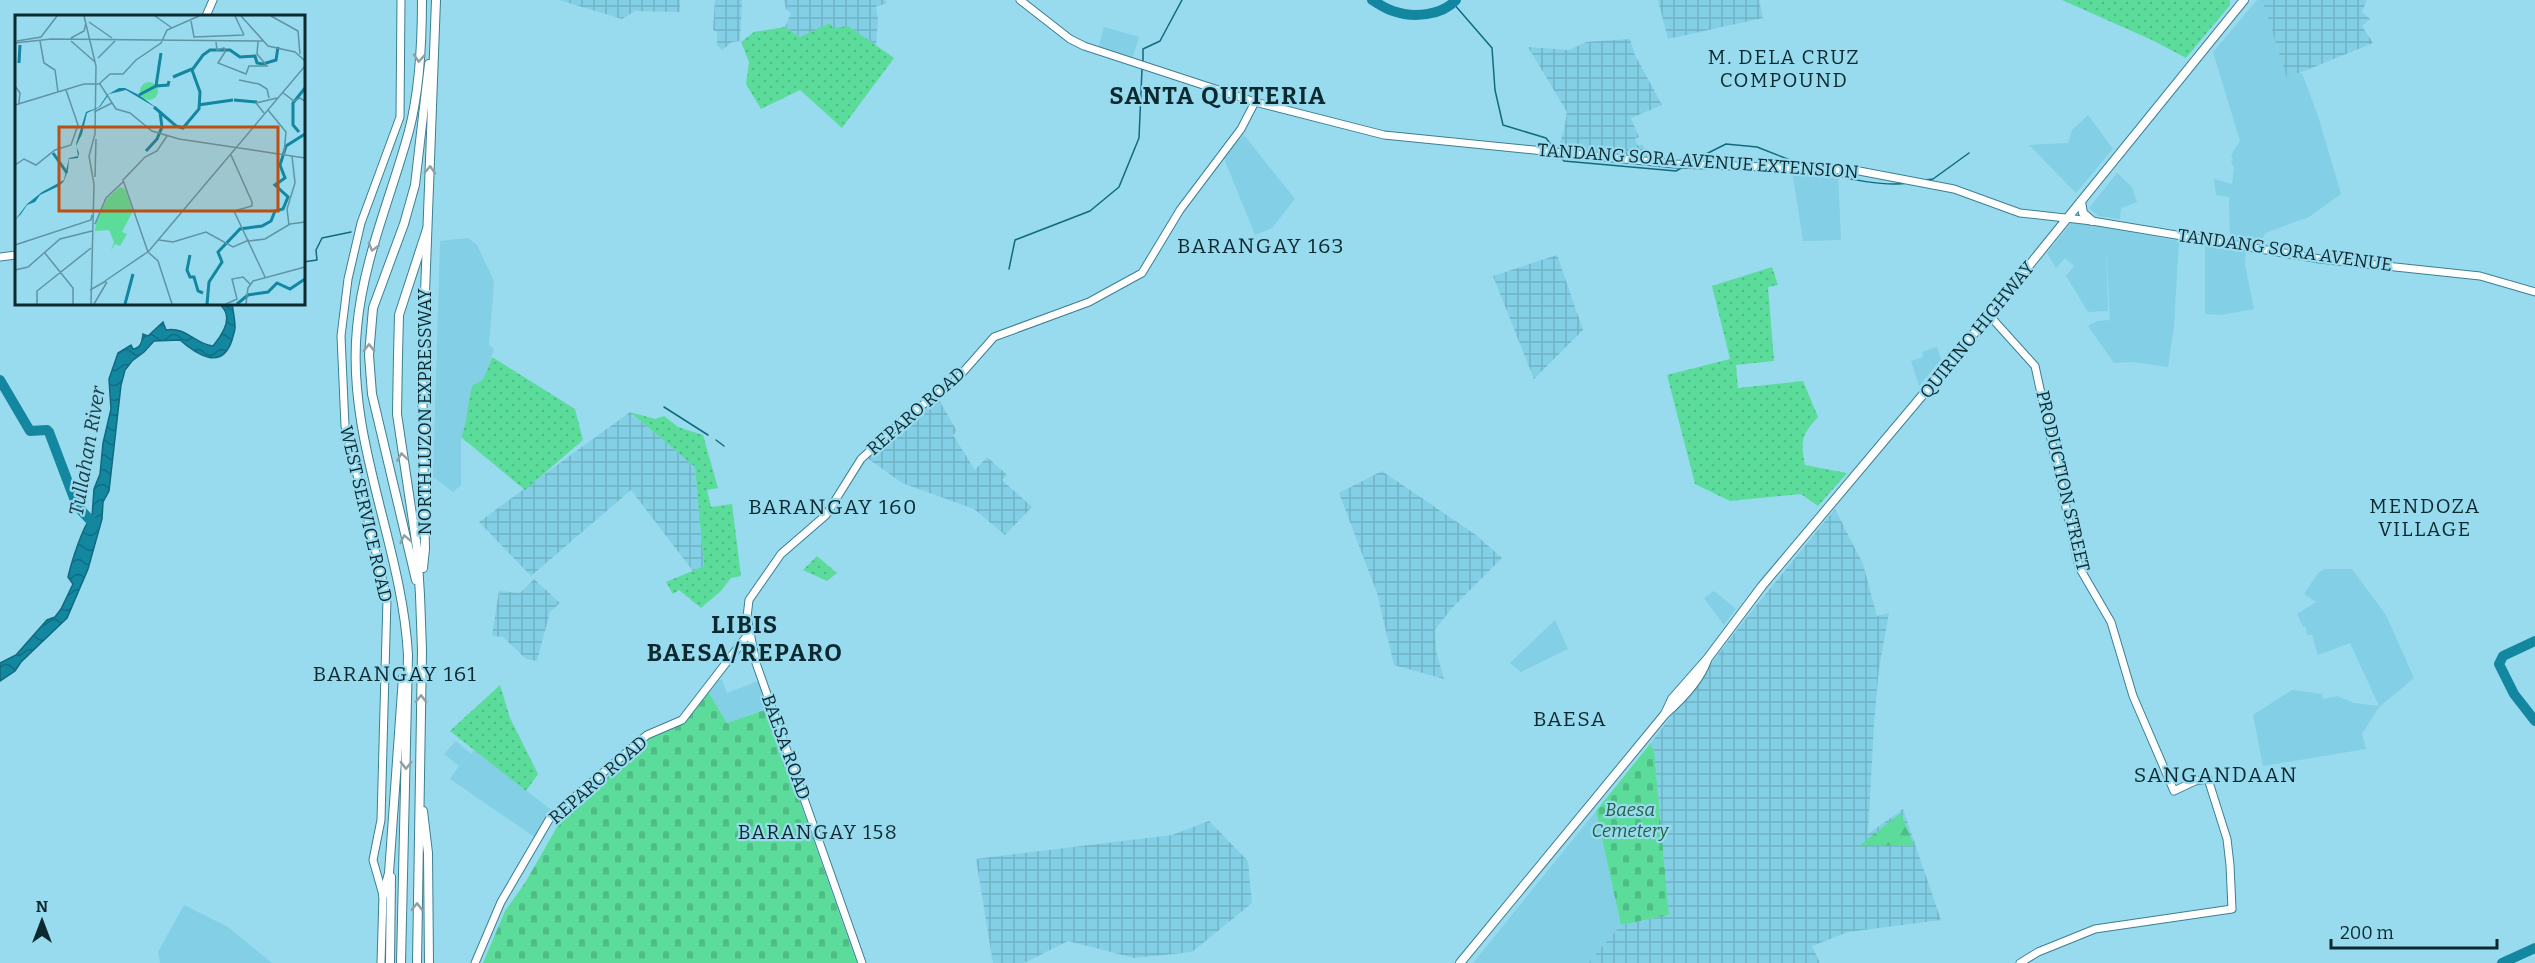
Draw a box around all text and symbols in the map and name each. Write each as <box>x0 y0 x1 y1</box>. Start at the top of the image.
inset map <box>15 15 304 304</box>
district label: M. DELA CRUZ COMPOUND <box>1708 45 1860 92</box>
one-way arrow <box>413 54 426 63</box>
district label: SANTA QUITERIA <box>1109 82 1327 110</box>
street label: TANDANG SORA AVENUE EXTENSION <box>1537 139 1859 183</box>
one-way arrow <box>423 166 436 175</box>
street label: TANDANG SORA AVENUE <box>2176 224 2394 276</box>
district label: BARANGAY 163 <box>1177 233 1345 259</box>
one-way arrow <box>368 241 380 252</box>
street label: QUIRINO HIGHWAY <box>1915 257 2039 403</box>
street label: NORTH LUZON EXPRESSWAY <box>414 288 436 536</box>
one-way arrow <box>363 343 375 352</box>
street label: REPARO ROAD <box>862 362 970 460</box>
water label: Tullahan River <box>64 384 110 518</box>
street label: PRODUCTION STREET <box>2031 388 2095 574</box>
street label: WEST SERVICE ROAD <box>335 424 397 604</box>
one-way arrow <box>397 453 409 462</box>
district label: BARANGAY 160 <box>748 494 918 520</box>
district label: MENDOZA VILLAGE <box>2369 494 2481 541</box>
one-way arrow <box>400 534 413 544</box>
district label: LIBIS BAESA/REPARO <box>647 611 843 667</box>
district label: BARANGAY 161 <box>313 661 477 687</box>
street label: BAESA ROAD <box>757 691 815 803</box>
one-way arrow <box>415 694 427 703</box>
district label: BAESA <box>1533 706 1607 732</box>
street label: REPARO ROAD <box>544 731 652 829</box>
one-way arrow <box>399 760 412 769</box>
district label: SANGANDAAN <box>2134 762 2298 788</box>
park label: Baesa Cemetery <box>1592 799 1669 842</box>
district label: BARANGAY 158 <box>738 820 898 844</box>
north arrow <box>12 891 72 951</box>
text: N <box>36 897 48 916</box>
one-way arrow <box>411 903 424 912</box>
scale bar <box>2331 912 2498 950</box>
text: 200 m <box>2340 922 2394 944</box>

